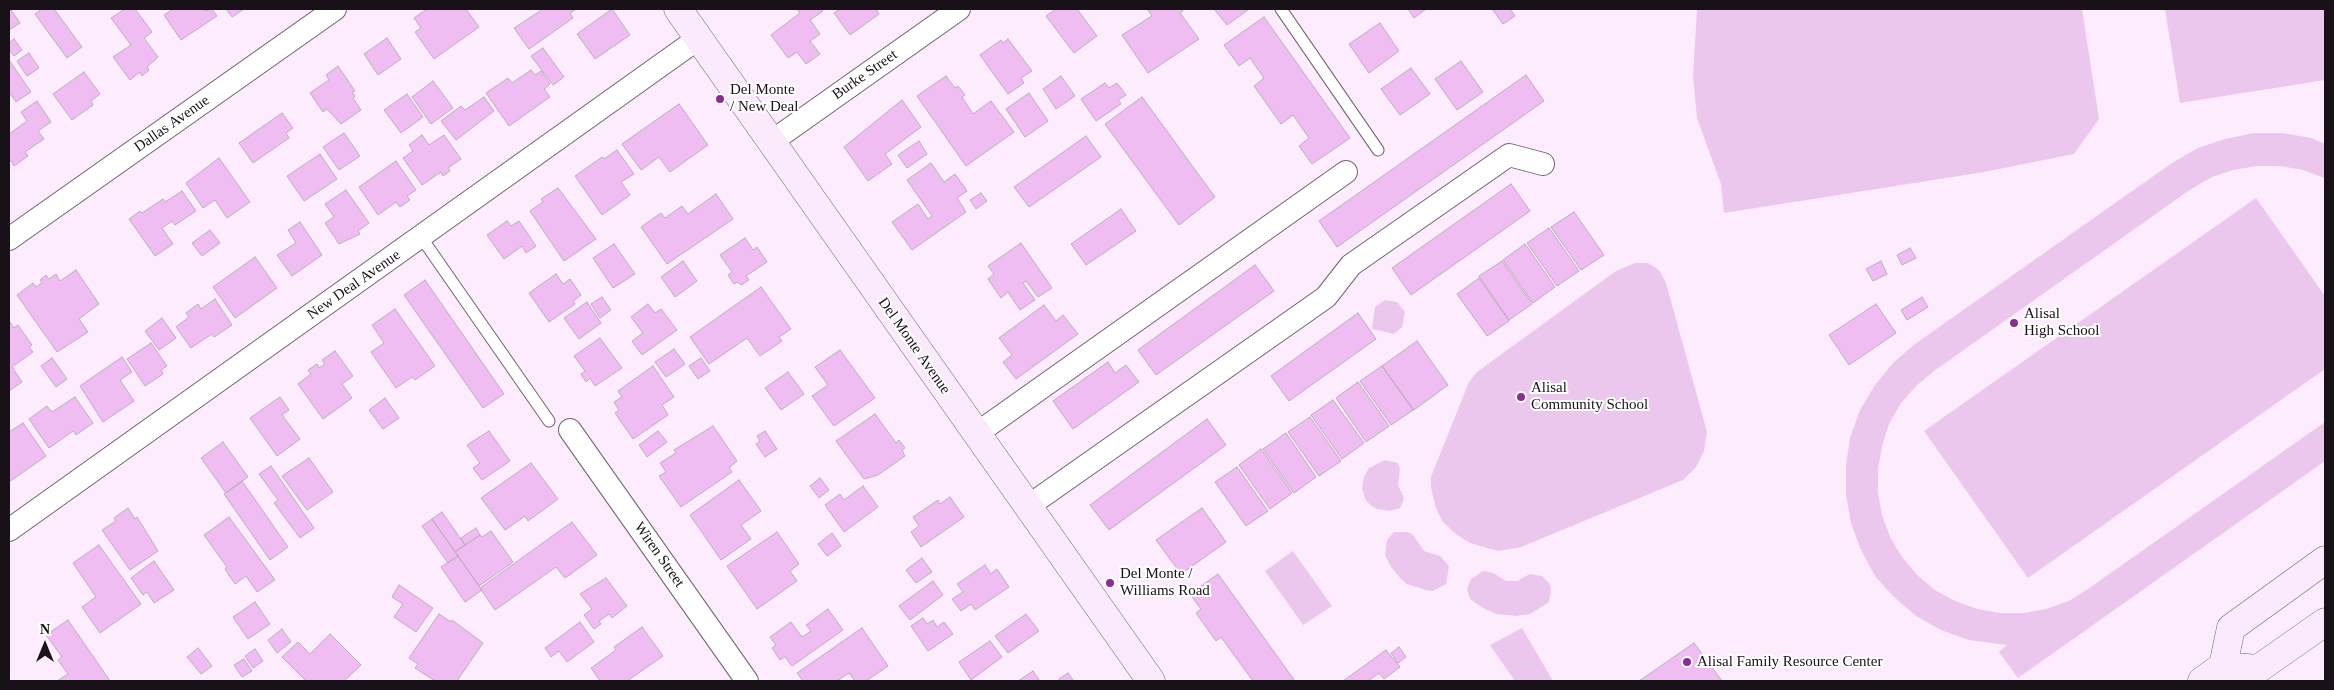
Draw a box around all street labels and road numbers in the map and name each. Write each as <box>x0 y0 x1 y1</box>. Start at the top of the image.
street label: Burke Street <box>829 46 901 104</box>
street label: Dallas Avenue <box>131 92 213 156</box>
street label: New Deal Avenue <box>304 246 404 324</box>
street label: Del Monte Avenue <box>874 294 954 398</box>
street label: Wiren Street <box>630 519 688 591</box>

